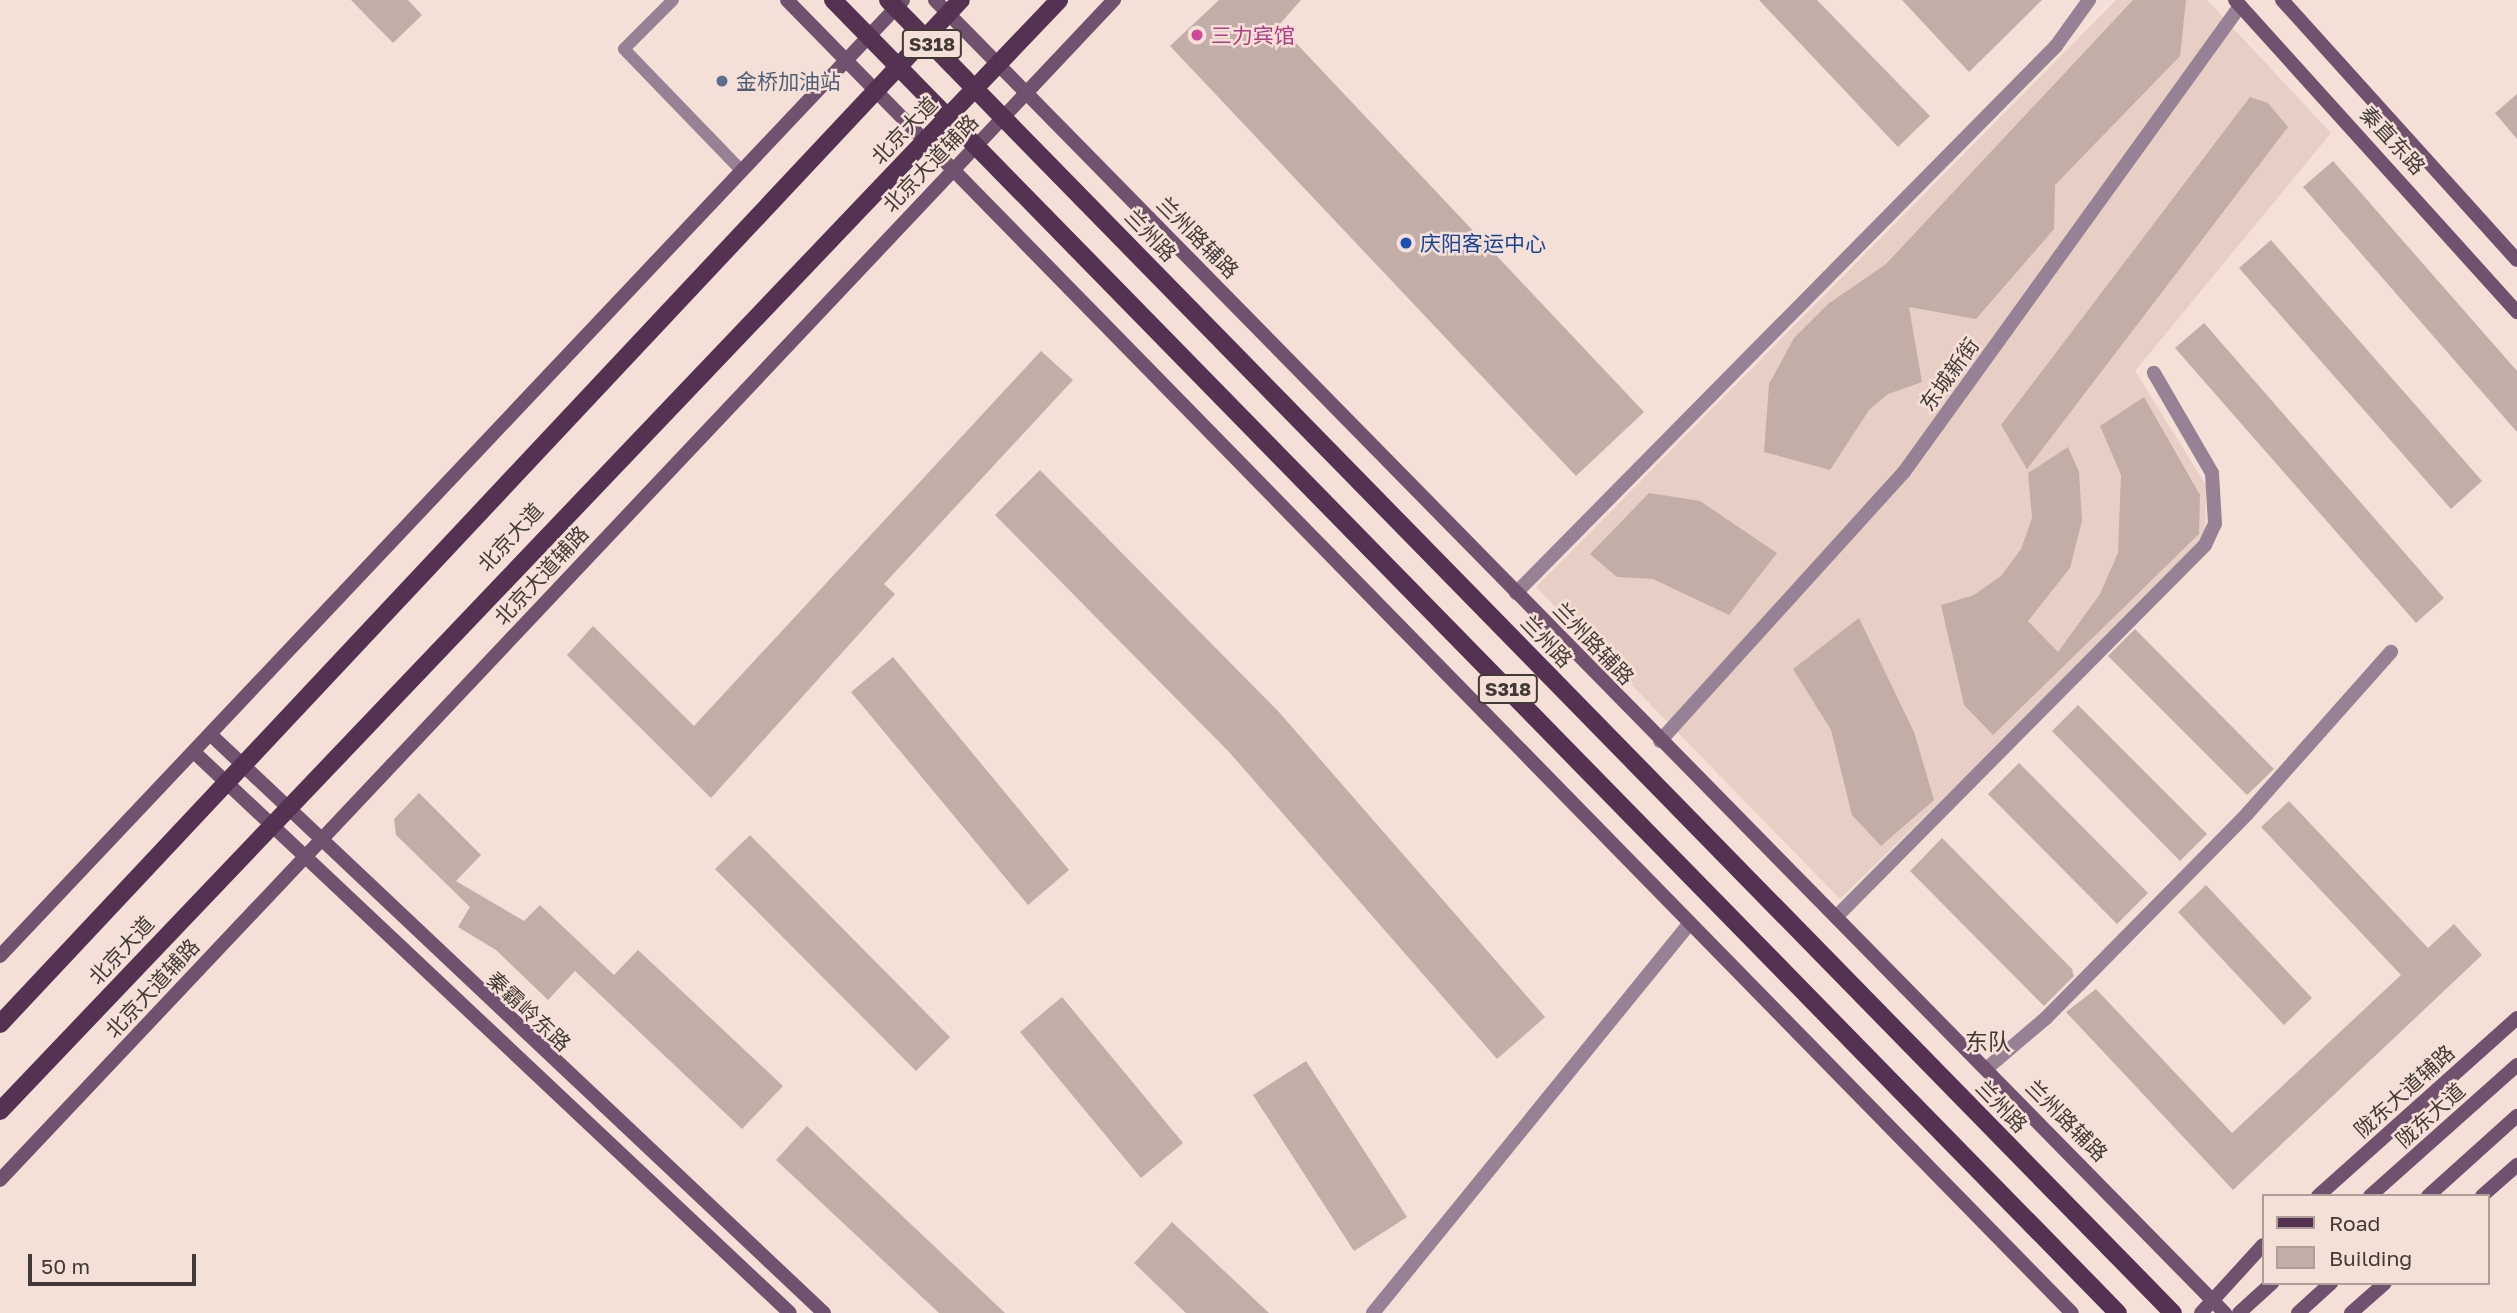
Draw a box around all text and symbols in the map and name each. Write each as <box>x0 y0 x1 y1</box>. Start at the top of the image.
place label: 三力宾馆 <box>1211 22 1295 48</box>
marker: 三力宾馆 <box>1189 27 1205 43</box>
road number: S318 <box>900 28 964 60</box>
place label: 金桥加油站 <box>736 68 841 94</box>
marker: 金桥加油站 <box>714 73 730 89</box>
street label: 北京大道 <box>866 91 942 169</box>
street label: 秦直东路 <box>2355 101 2431 179</box>
street label: 北京大道辅路 <box>877 109 983 217</box>
street label: 兰州路辅路 <box>1152 191 1244 283</box>
street label: 兰州路 <box>1120 204 1182 266</box>
place label: 庆阳客运中心 <box>1420 230 1546 256</box>
marker: 庆阳客运中心 <box>1398 235 1414 251</box>
street label: 东城新街 <box>1914 333 1984 415</box>
street label: 北京大道 <box>472 498 548 576</box>
street label: 北京大道辅路 <box>489 520 593 630</box>
street label: 兰州路辅路 <box>1548 596 1640 690</box>
street label: 兰州路 <box>1516 610 1578 672</box>
road number: S318 <box>1476 674 1540 704</box>
street label: 北京大道 <box>83 911 159 989</box>
street label: 北京大道辅路 <box>100 933 204 1043</box>
street label: 秦霸岭东路 <box>482 966 576 1056</box>
district label: 东队 <box>1965 1027 2011 1055</box>
street label: 陇东大道辅路 <box>2349 1039 2459 1143</box>
street label: 兰州路辅路 <box>2021 1074 2113 1166</box>
street label: 兰州路 <box>1971 1075 2033 1137</box>
street label: 陇东大道 <box>2390 1078 2470 1152</box>
legend <box>2262 1194 2489 1285</box>
text: Road <box>2329 1210 2380 1236</box>
scale bar <box>32 1240 200 1284</box>
text: Building <box>2329 1245 2412 1271</box>
text: 50 m <box>41 1253 90 1279</box>

